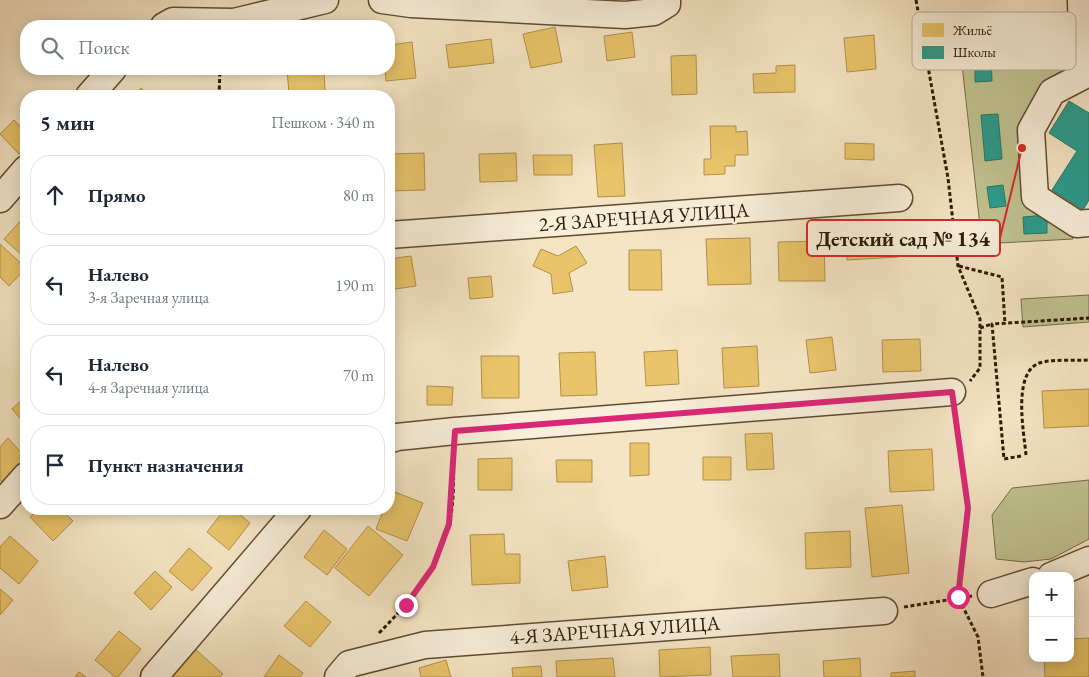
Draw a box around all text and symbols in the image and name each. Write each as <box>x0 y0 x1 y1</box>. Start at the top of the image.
legend <box>912 12 1076 70</box>
search box <box>20 20 395 75</box>
text: Жильё <box>952 21 993 39</box>
icon: search <box>38 34 66 62</box>
text: Поиск <box>78 35 130 60</box>
text: Школы <box>953 43 996 61</box>
text: 5 мин <box>40 109 95 136</box>
text: Пешком · 340 m <box>271 112 375 133</box>
icon: ahead <box>41 181 69 209</box>
text: Прямо <box>88 183 146 208</box>
text: 80 m <box>343 185 374 206</box>
street label: 2-Я ЗАРЕЧНАЯ УЛИЦА <box>538 197 750 237</box>
callout: Детский сад № 134 <box>807 220 1000 256</box>
text: Детский сад № 134 <box>816 225 991 252</box>
text: Налево <box>88 262 149 287</box>
icon: left <box>41 271 69 299</box>
text: 190 m <box>335 275 374 296</box>
text: 3-я Заречная улица <box>88 287 209 308</box>
text: Налево <box>88 352 149 377</box>
icon: left <box>41 361 69 389</box>
text: 70 m <box>343 365 374 386</box>
text: 4-я Заречная улица <box>88 377 209 398</box>
icon: arrive <box>41 451 69 479</box>
text: Пункт назначения <box>88 453 244 478</box>
map controls <box>1029 572 1074 662</box>
button: + <box>1029 572 1074 617</box>
route start <box>947 586 970 609</box>
route end <box>395 594 418 617</box>
street label: 4-Я ЗАРЕЧНАЯ УЛИЦА <box>509 610 721 650</box>
button: − <box>1029 617 1074 662</box>

